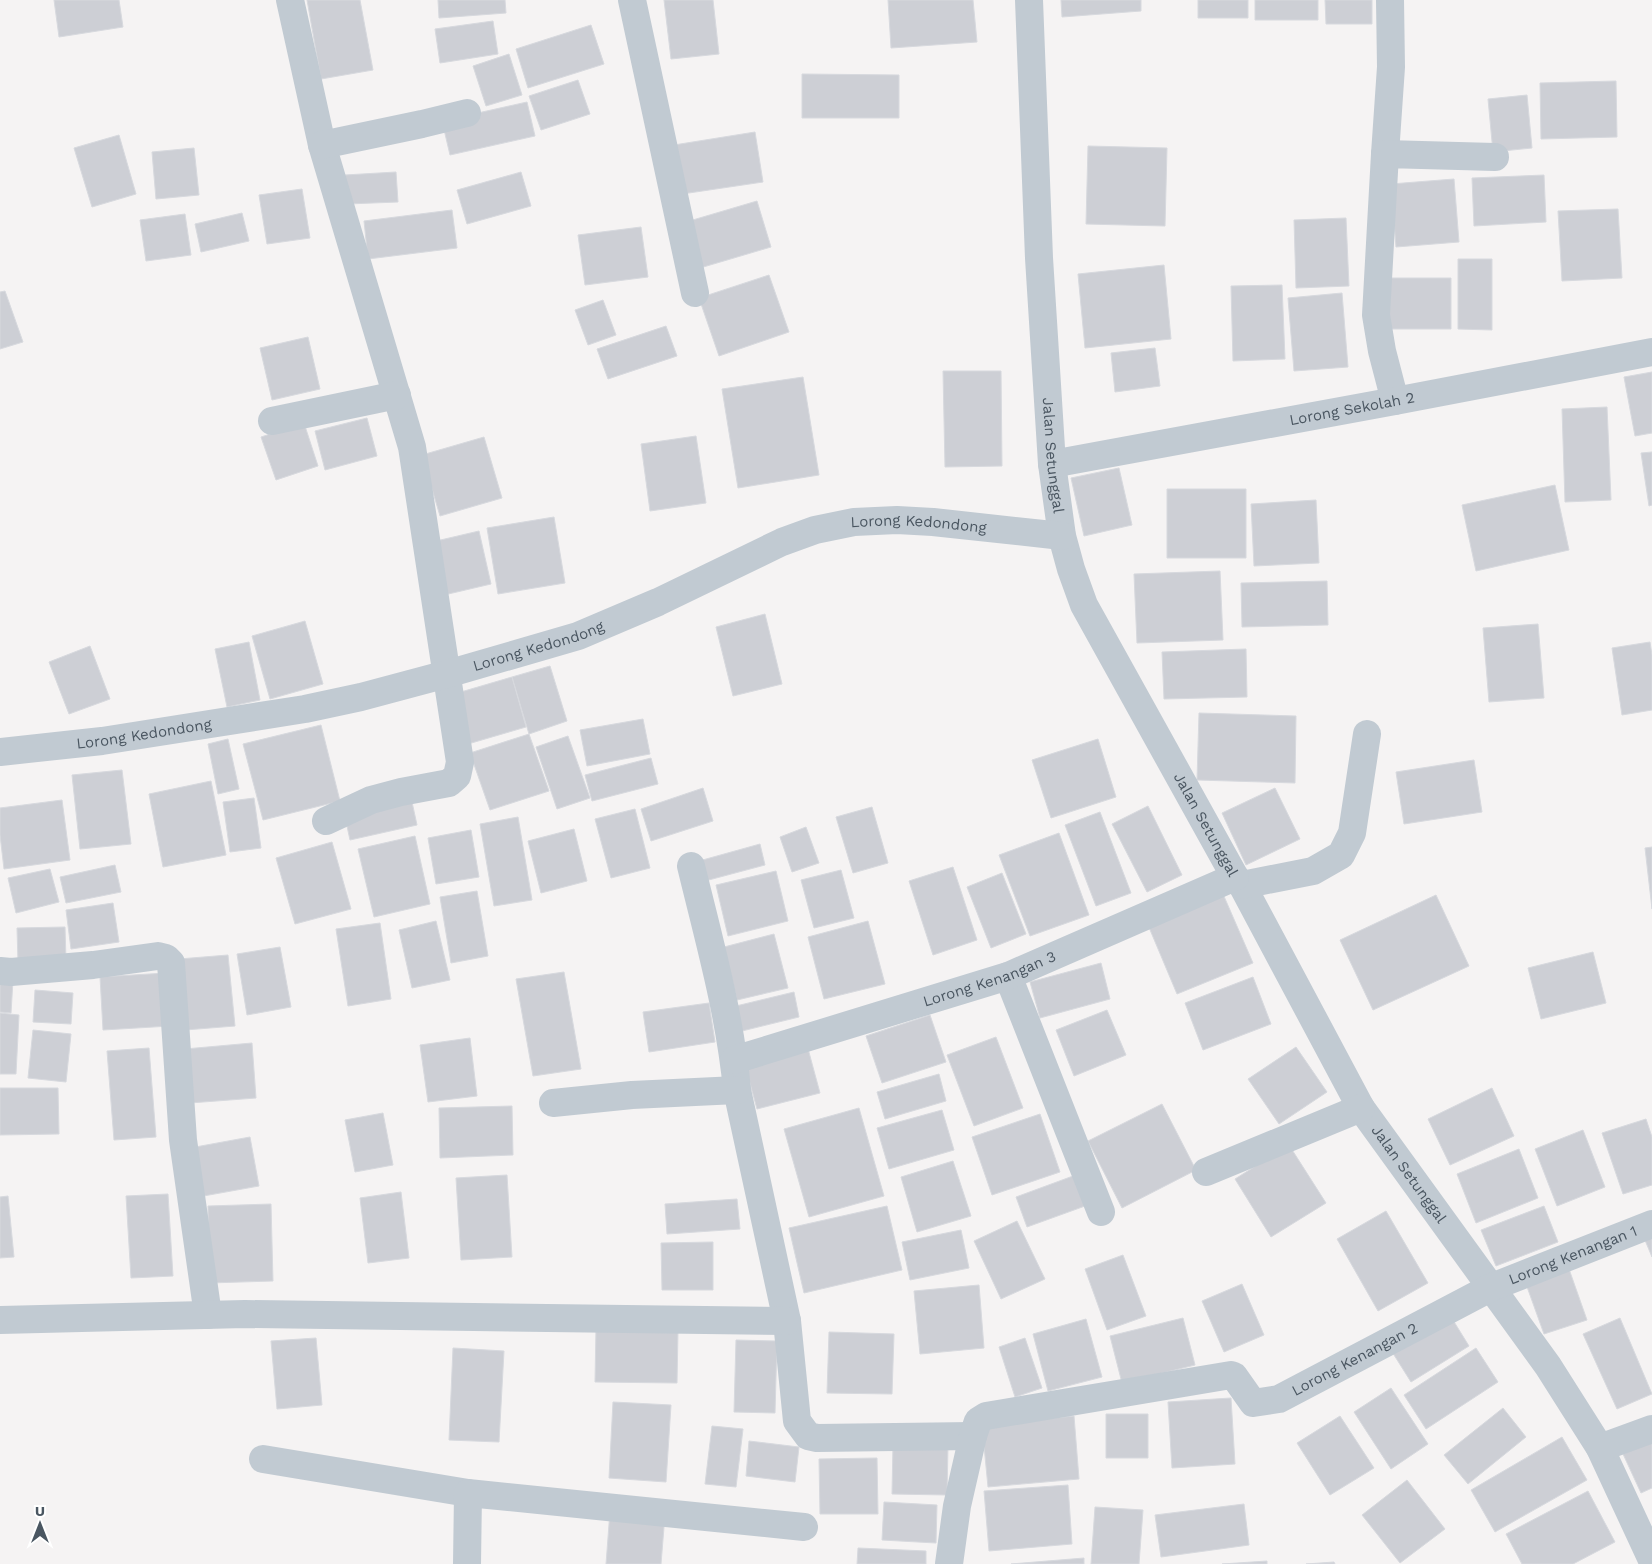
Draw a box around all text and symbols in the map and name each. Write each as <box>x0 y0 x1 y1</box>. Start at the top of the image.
street label: Lorong Sekolah 2 <box>1288 388 1416 429</box>
street label: Jalan Setunggal <box>1039 397 1068 515</box>
street label: Lorong Kedondong <box>850 511 987 537</box>
street label: Lorong Kedondong <box>471 617 607 675</box>
street label: Lorong Kedondong <box>75 715 213 753</box>
street label: Jalan Setunggal <box>1170 769 1242 880</box>
street label: Lorong Kenangan 3 <box>921 947 1059 1011</box>
street label: Jalan Setunggal <box>1368 1122 1451 1227</box>
street label: Lorong Kenangan 1 <box>1506 1222 1640 1289</box>
street label: Lorong Kenangan 2 <box>1289 1319 1421 1400</box>
north arrow <box>15 1499 65 1549</box>
text: U <box>35 1503 45 1519</box>

